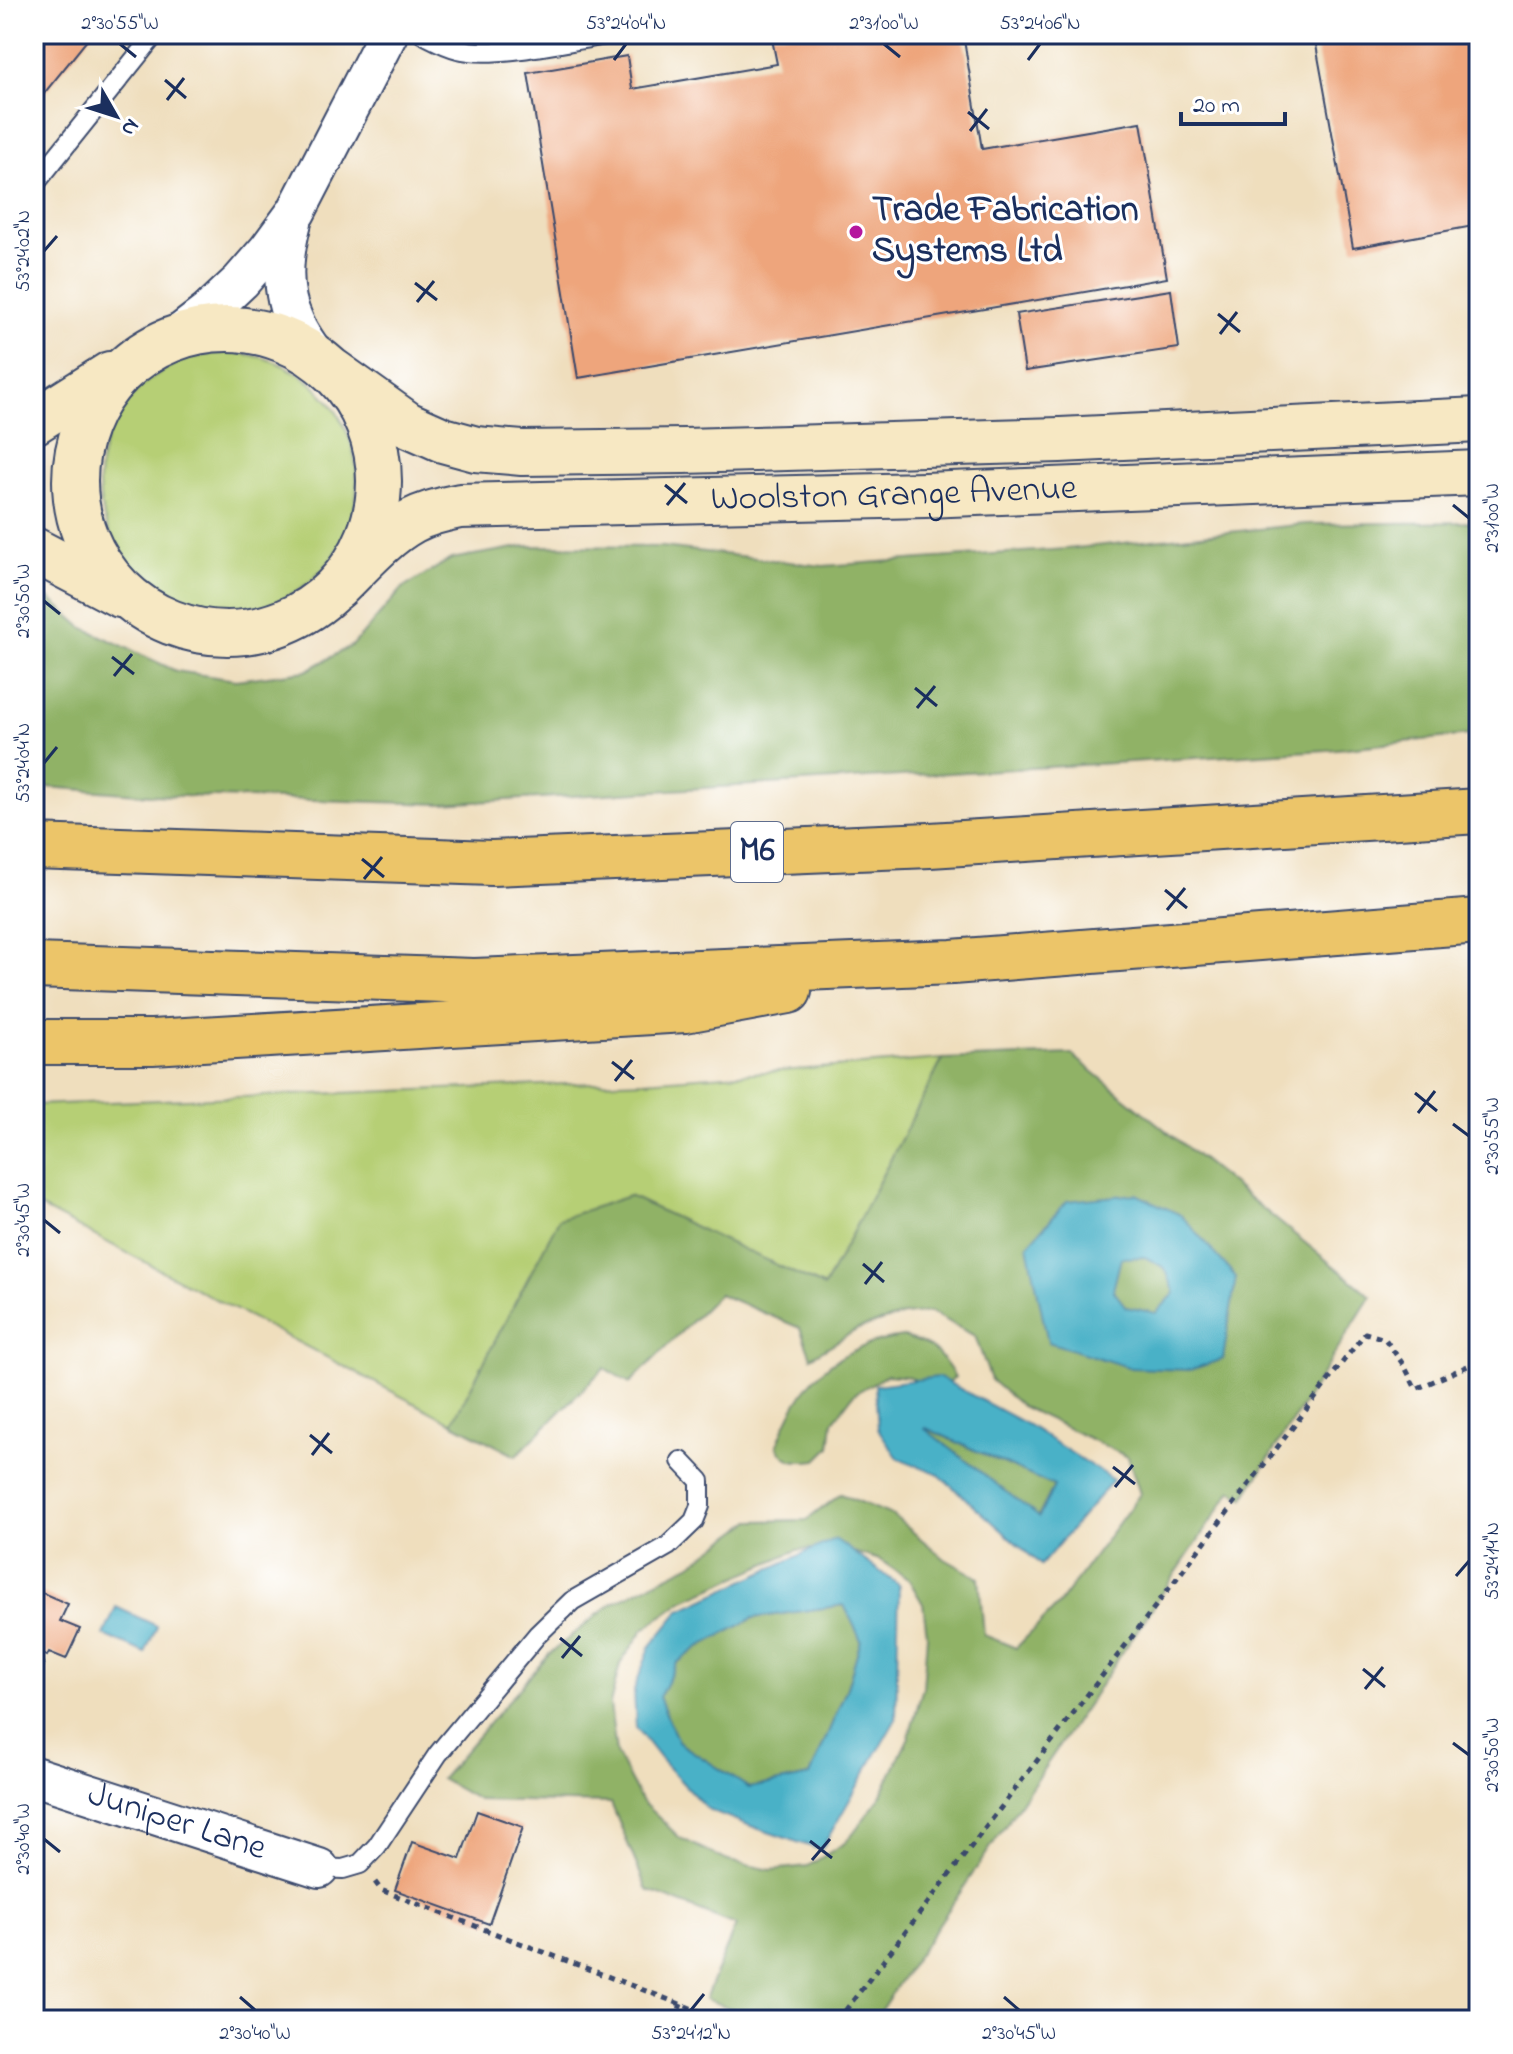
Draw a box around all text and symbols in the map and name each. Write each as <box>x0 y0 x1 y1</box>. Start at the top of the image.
text: 2°30'55"W <box>81 10 159 39</box>
text: 53°24'04"N <box>586 10 666 39</box>
text: 2°31'00"W <box>849 10 919 39</box>
text: 53°24'06"N <box>1000 10 1080 39</box>
north arrow <box>76 76 156 156</box>
scale bar <box>1181 76 1285 126</box>
text: 20 m <box>1193 89 1240 124</box>
text: N <box>112 111 146 143</box>
place label: Trade Fabrication Systems Ltd <box>872 185 1138 279</box>
text: 53°24'02"N <box>10 210 39 292</box>
marker: Trade Fabrication Systems Ltd <box>847 223 865 241</box>
street label: Woolston Grange Avenue <box>710 462 1079 527</box>
text: 2°31'00"W <box>1479 483 1508 553</box>
text: 2°30'50"W <box>10 564 39 638</box>
text: 53°24'04"N <box>10 723 39 803</box>
road number: M6 <box>731 822 783 882</box>
text: 2°30'55"W <box>1479 1097 1508 1175</box>
text: 2°30'45"W <box>10 1183 39 1257</box>
text: 53°24'14"N <box>1479 1522 1508 1600</box>
text: 2°30'50"W <box>1479 1718 1508 1792</box>
street label: Juniper Lane <box>81 1768 274 1876</box>
text: 2°30'40"W <box>10 1803 39 1875</box>
text: 2°30'40"W <box>219 2020 291 2049</box>
text: 53°24'12"N <box>651 2020 731 2049</box>
text: 2°30'45"W <box>982 2020 1056 2049</box>

